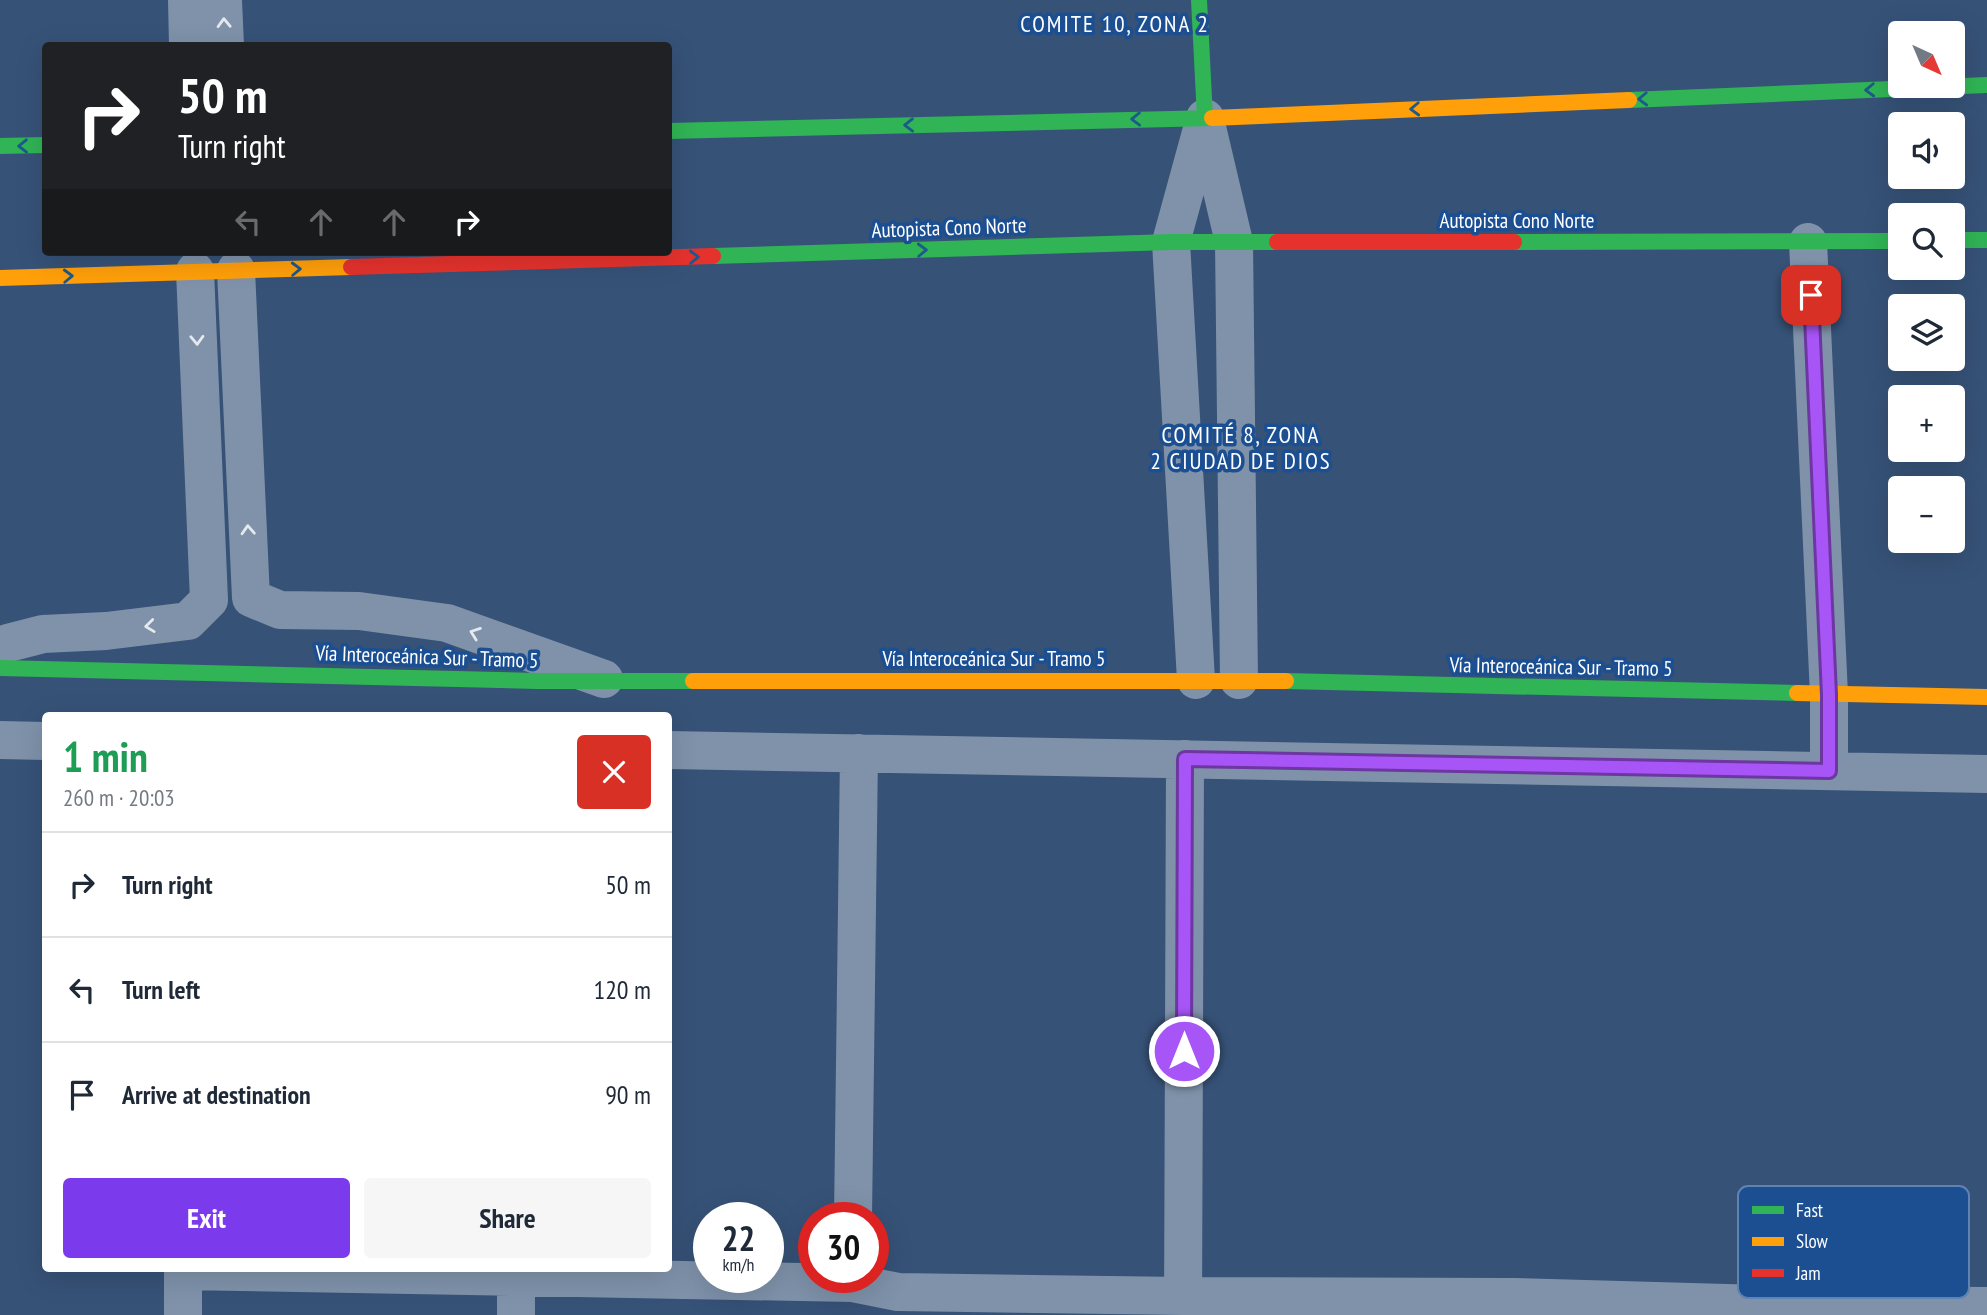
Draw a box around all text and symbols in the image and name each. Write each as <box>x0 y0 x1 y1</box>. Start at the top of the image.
district label: COMITE 10, ZONA 2 <box>1020 9 1210 38</box>
one-way arrow <box>216 17 232 28</box>
north arrow <box>1888 21 1965 98</box>
map controls <box>1888 21 1965 553</box>
text: 50 m <box>178 63 267 127</box>
icon: right <box>63 70 154 161</box>
one-way arrow <box>1864 83 1875 98</box>
one-way arrow <box>1637 92 1648 107</box>
one-way arrow <box>1409 101 1420 116</box>
one-way arrow <box>1131 112 1142 127</box>
button: sound <box>1888 112 1965 189</box>
one-way arrow <box>903 118 914 133</box>
text: Turn right <box>178 125 286 167</box>
one-way arrow <box>17 138 28 153</box>
icon: left <box>229 203 267 241</box>
icon: ahead <box>302 203 340 241</box>
icon: ahead <box>375 203 413 241</box>
icon: right <box>448 203 486 241</box>
button: search <box>1888 203 1965 280</box>
street label: Autopista Cono Norte <box>1440 207 1594 234</box>
street label: Autopista Cono Norte <box>871 211 1027 244</box>
one-way arrow <box>917 242 928 257</box>
one-way arrow <box>689 249 700 264</box>
one-way arrow <box>290 261 301 276</box>
pin <box>1781 265 1841 325</box>
one-way arrow <box>63 268 74 283</box>
icon: arrive <box>1792 276 1830 314</box>
button: layers <box>1888 294 1965 371</box>
one-way arrow <box>190 334 205 345</box>
button: + <box>1888 385 1965 462</box>
district label: COMITÉ 8, ZONA 2 CIUDAD DE DIOS <box>1150 420 1332 475</box>
button: − <box>1888 476 1965 553</box>
one-way arrow <box>240 524 255 535</box>
one-way arrow <box>144 618 156 633</box>
one-way arrow <box>469 627 481 641</box>
street label: Vía Interoceánica Sur - Tramo 5 <box>314 639 539 674</box>
street label: Vía Interoceánica Sur - Tramo 5 <box>881 645 1106 672</box>
street label: Vía Interoceánica Sur - Tramo 5 <box>1448 651 1673 682</box>
text: 1 min <box>63 729 148 784</box>
button: close <box>577 735 651 809</box>
text: 260 m · 20:03 <box>63 783 175 812</box>
icon: right <box>63 866 101 904</box>
text: Turn right <box>122 868 213 901</box>
text: 50 m <box>605 868 651 901</box>
icon: left <box>63 971 101 1009</box>
text: Turn left <box>122 973 200 1006</box>
text: 120 m <box>593 973 651 1006</box>
position arrow <box>1147 1014 1221 1088</box>
icon: arrive <box>63 1076 101 1114</box>
text: Arrive at destination <box>122 1078 311 1111</box>
text: 90 m <box>605 1078 651 1111</box>
button: Exit <box>63 1178 350 1258</box>
button: Share <box>364 1178 651 1258</box>
legend <box>1738 1186 1969 1298</box>
text: Fast <box>1796 1198 1824 1222</box>
speed limit sign: 30 <box>798 1202 889 1293</box>
text: 22 <box>722 1215 755 1261</box>
text: Slow <box>1796 1229 1829 1253</box>
text: km/h <box>723 1253 754 1276</box>
text: Jam <box>1795 1261 1821 1285</box>

